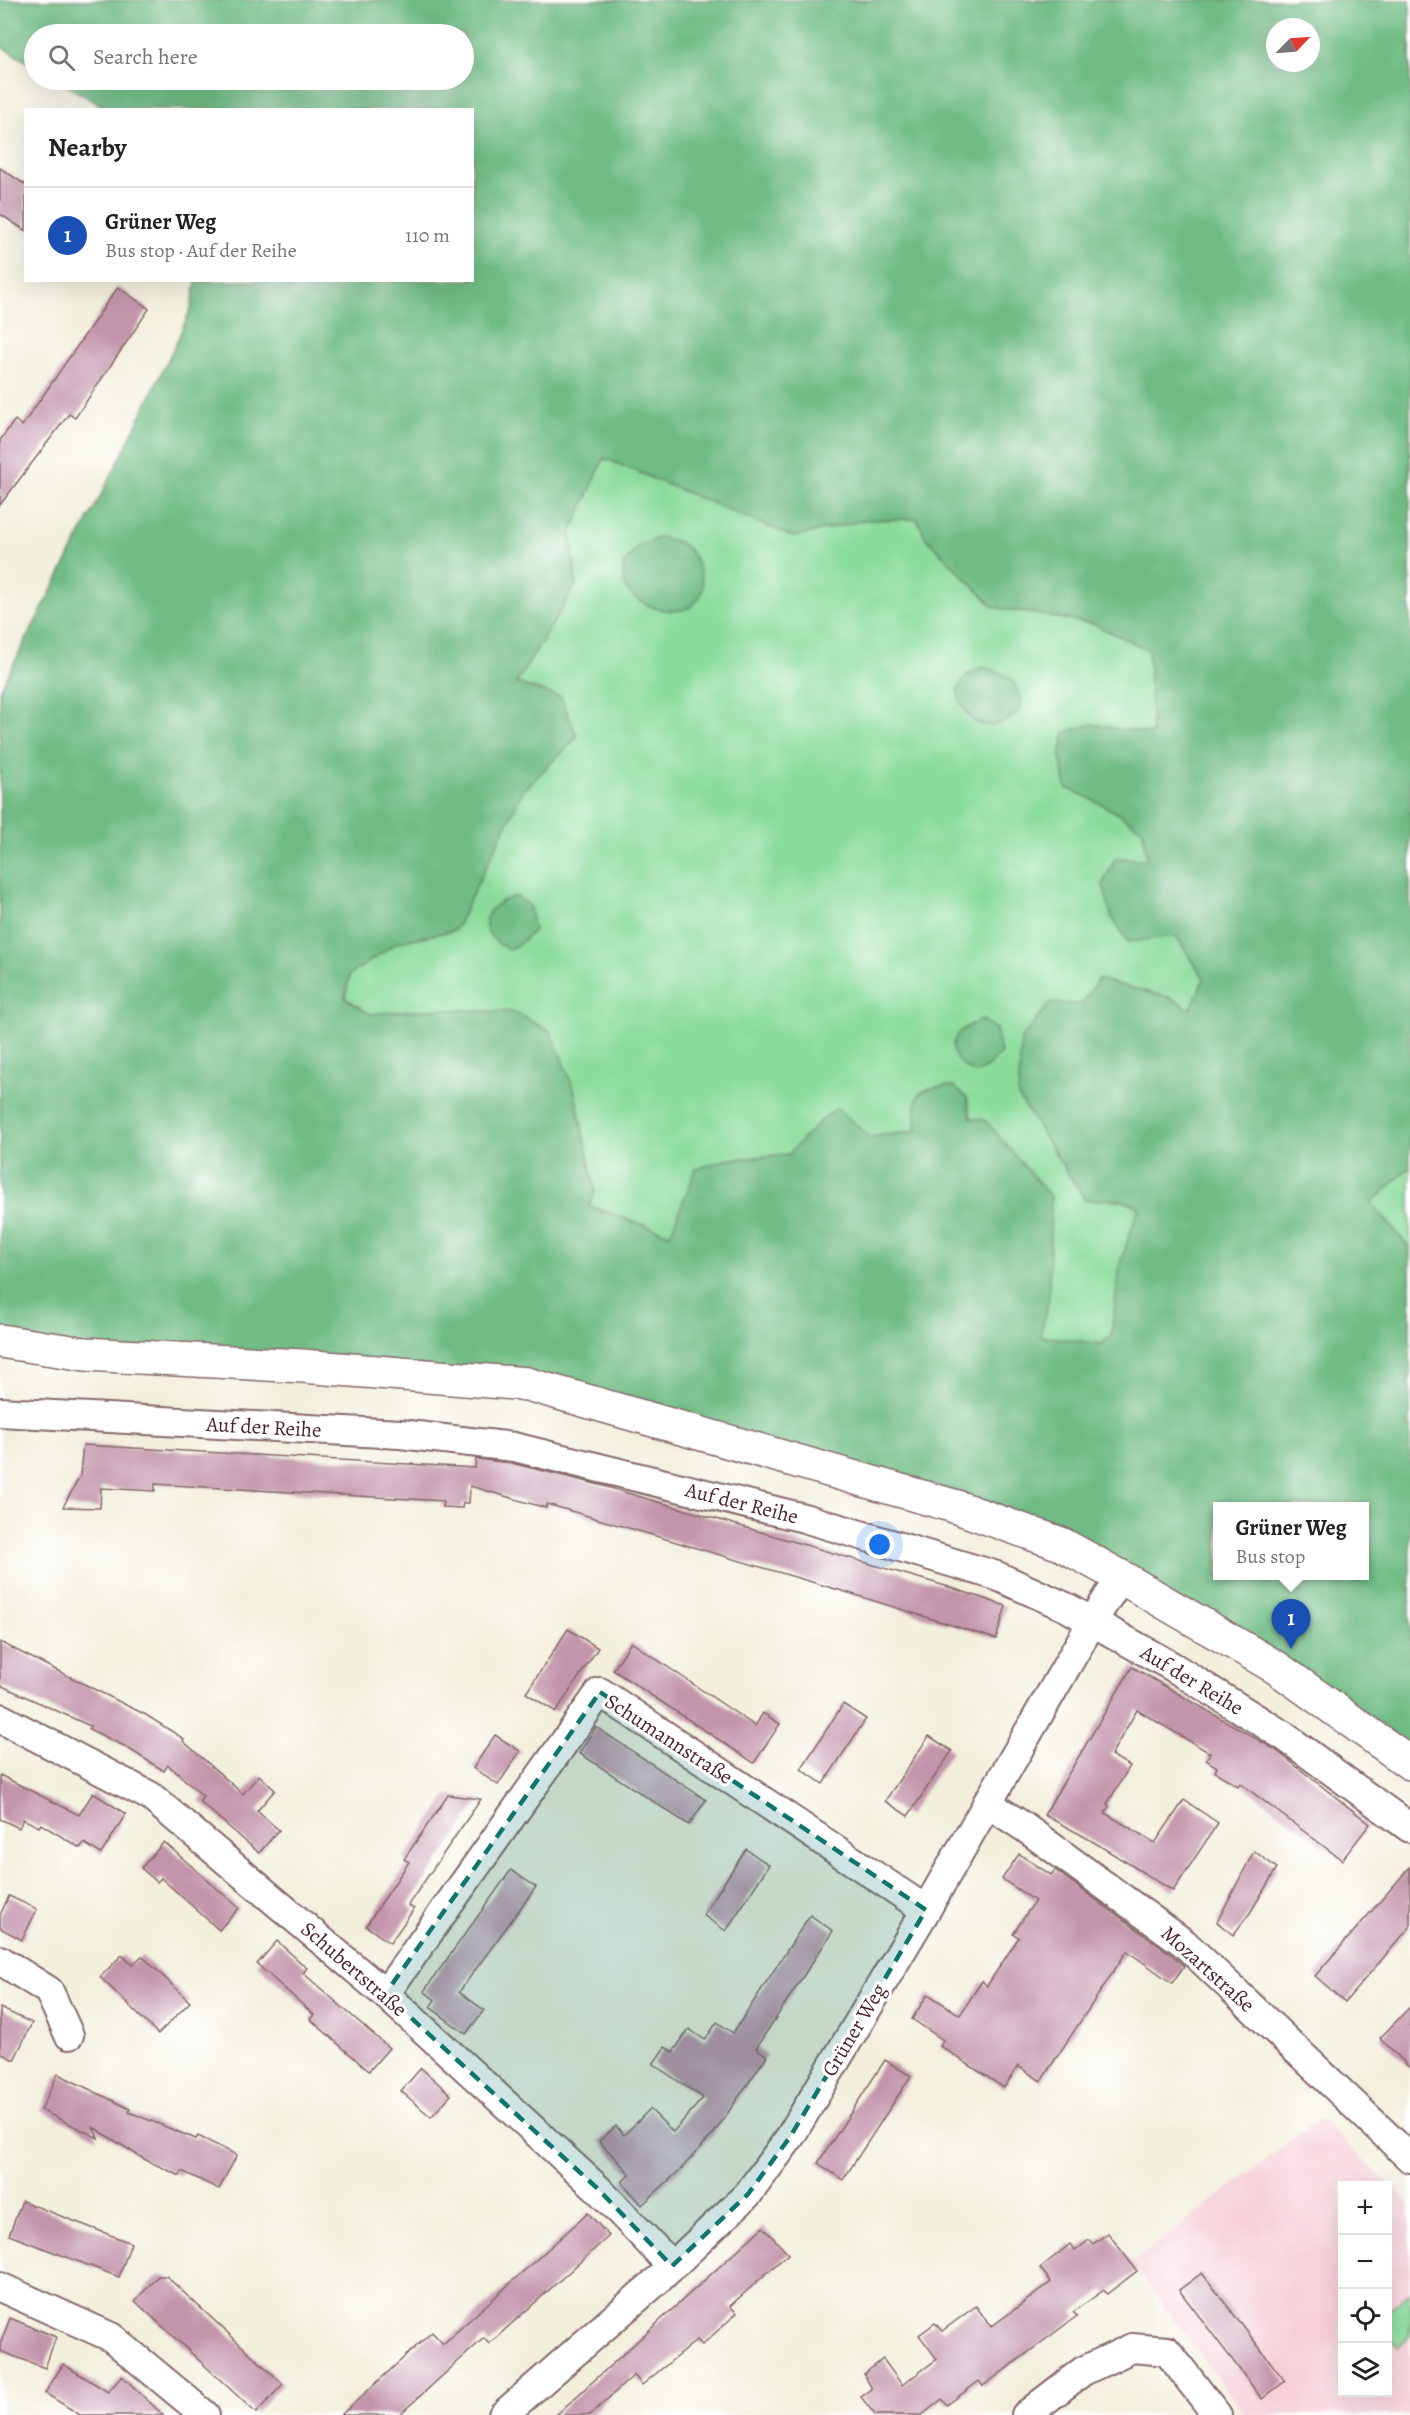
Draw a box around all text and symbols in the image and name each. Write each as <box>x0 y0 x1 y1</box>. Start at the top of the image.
north arrow <box>1266 18 1320 72</box>
search box <box>24 24 474 90</box>
icon: search <box>45 41 78 74</box>
text: Search here <box>93 42 198 72</box>
text: Nearby <box>48 130 127 165</box>
text: Grüner Weg <box>105 207 216 237</box>
text: 1 <box>64 222 71 249</box>
text: 110 m <box>405 222 450 249</box>
text: Bus stop · Auf der Reihe <box>105 237 297 264</box>
street label: Auf der Reihe <box>205 1410 322 1444</box>
street label: Auf der Reihe <box>682 1475 801 1531</box>
popup <box>1213 1502 1369 1580</box>
text: Grüner Weg <box>1235 1513 1347 1543</box>
your location <box>865 1530 894 1559</box>
text: Bus stop <box>1235 1543 1305 1570</box>
pin: 1 <box>1272 1600 1310 1649</box>
street label: Auf der Reihe <box>1134 1638 1249 1722</box>
street label: Schumannstraße <box>600 1687 738 1791</box>
street label: Schubertstraße <box>295 1915 413 2023</box>
street label: Mozartstraße <box>1155 1919 1261 2019</box>
street label: Grüner Weg <box>815 1978 893 2082</box>
map controls <box>1338 2181 1392 2397</box>
button: + <box>1338 2181 1392 2235</box>
button: − <box>1338 2235 1392 2289</box>
button: locate <box>1338 2289 1392 2343</box>
button: layers <box>1338 2343 1392 2397</box>

